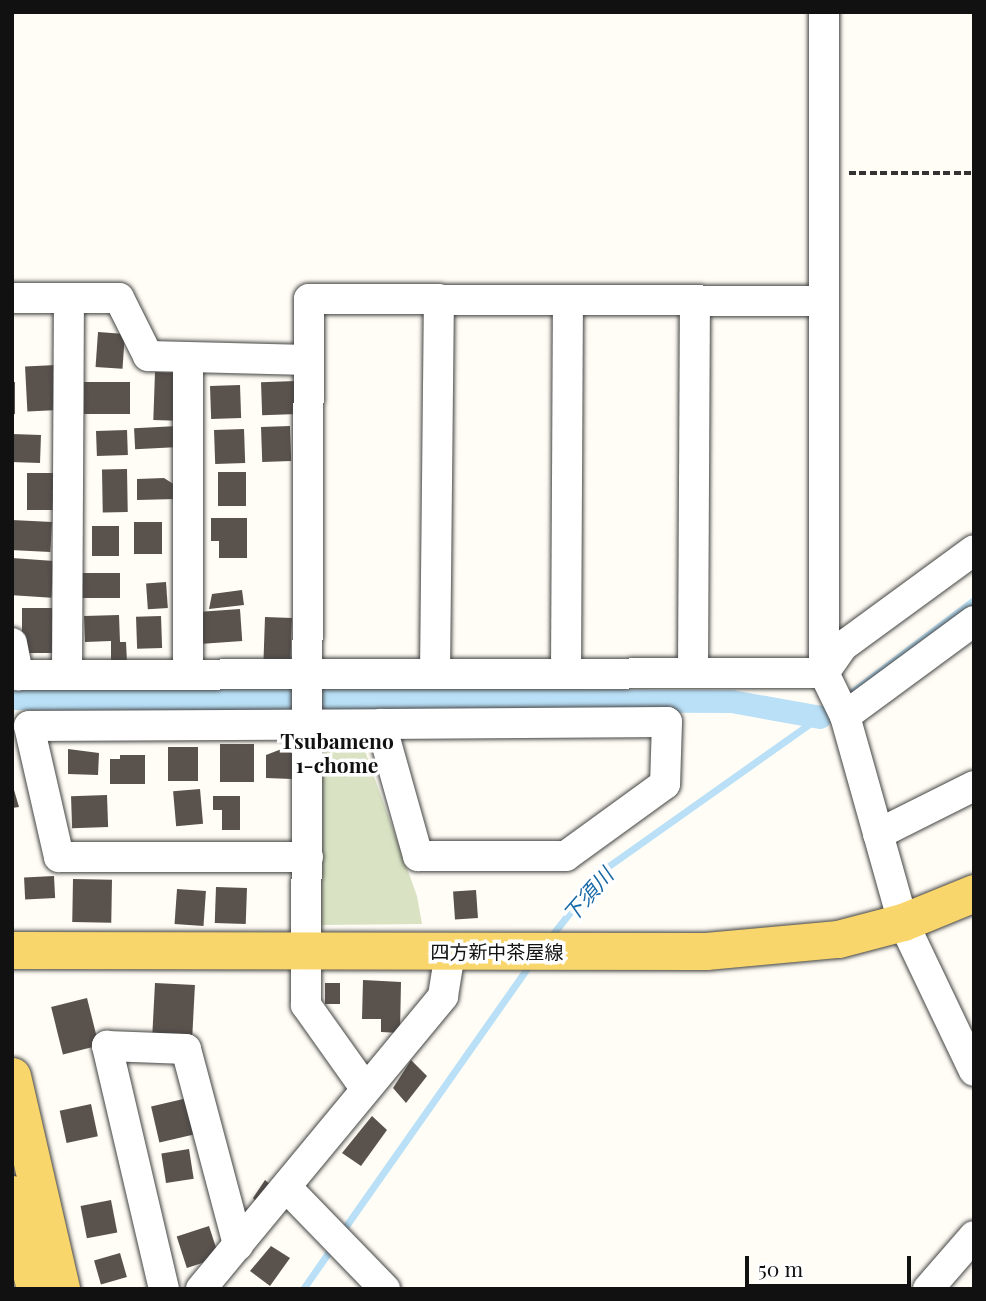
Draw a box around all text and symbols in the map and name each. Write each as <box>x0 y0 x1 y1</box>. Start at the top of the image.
district label: Tsubameno 1-chome <box>280 727 394 777</box>
water label: 下須川 <box>557 862 617 926</box>
street label: 四方新中茶屋線 <box>431 941 563 963</box>
scale bar <box>748 1242 914 1286</box>
text: 50 m <box>758 1254 803 1282</box>

